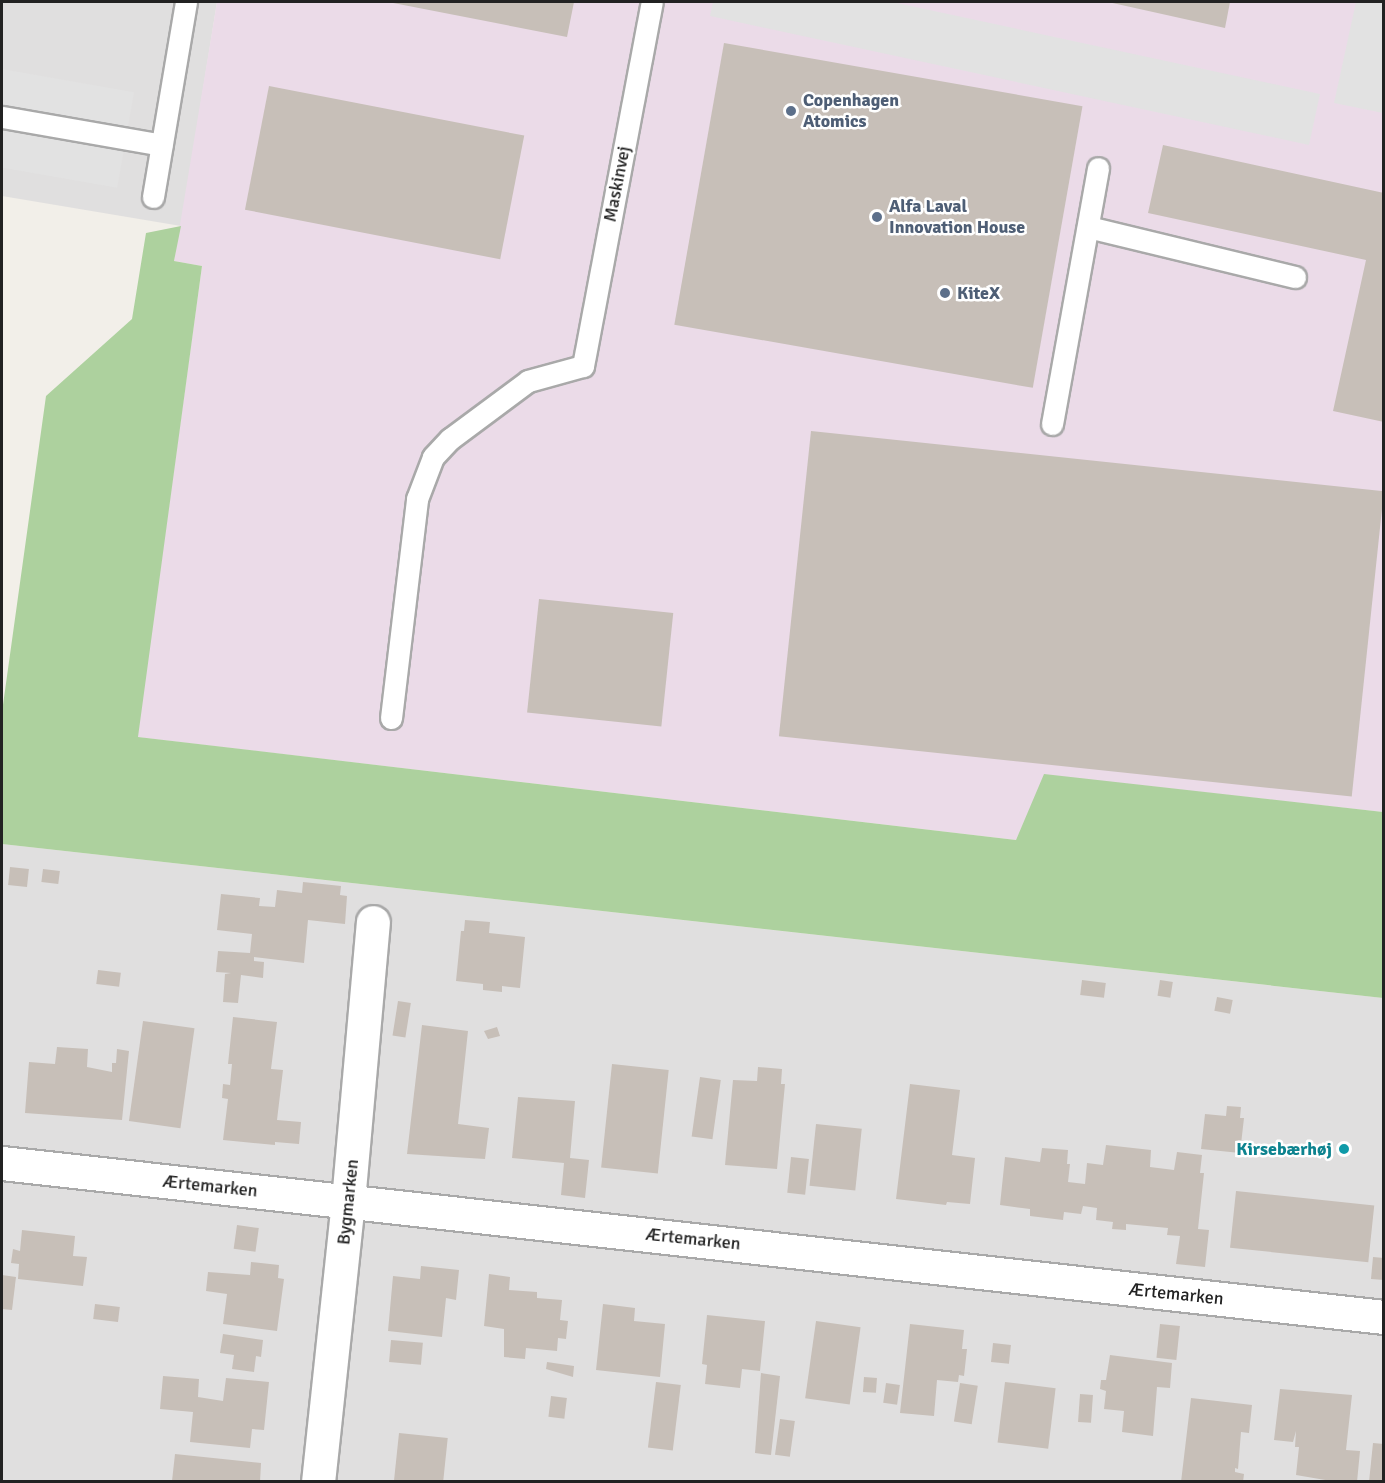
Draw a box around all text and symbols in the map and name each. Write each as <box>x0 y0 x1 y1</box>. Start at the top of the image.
place label: Copenhagen Atomics <box>803 90 899 132</box>
marker: Copenhagen Atomics <box>784 104 798 118</box>
street label: Maskinvej <box>599 144 635 224</box>
place label: Alfa Laval Innovation House <box>889 196 1025 238</box>
marker: Alfa Laval Innovation House <box>870 210 884 224</box>
place label: KiteX <box>957 282 1000 304</box>
marker: KiteX <box>938 286 952 300</box>
place label: Kirsebærhøj <box>1236 1138 1332 1160</box>
marker: Kirsebærhøj <box>1337 1142 1351 1156</box>
street label: Bygmarken <box>333 1158 363 1246</box>
street label: Ærtemarken <box>161 1170 259 1202</box>
street label: Ærtemarken <box>644 1223 742 1255</box>
street label: Ærtemarken <box>1127 1278 1225 1310</box>

